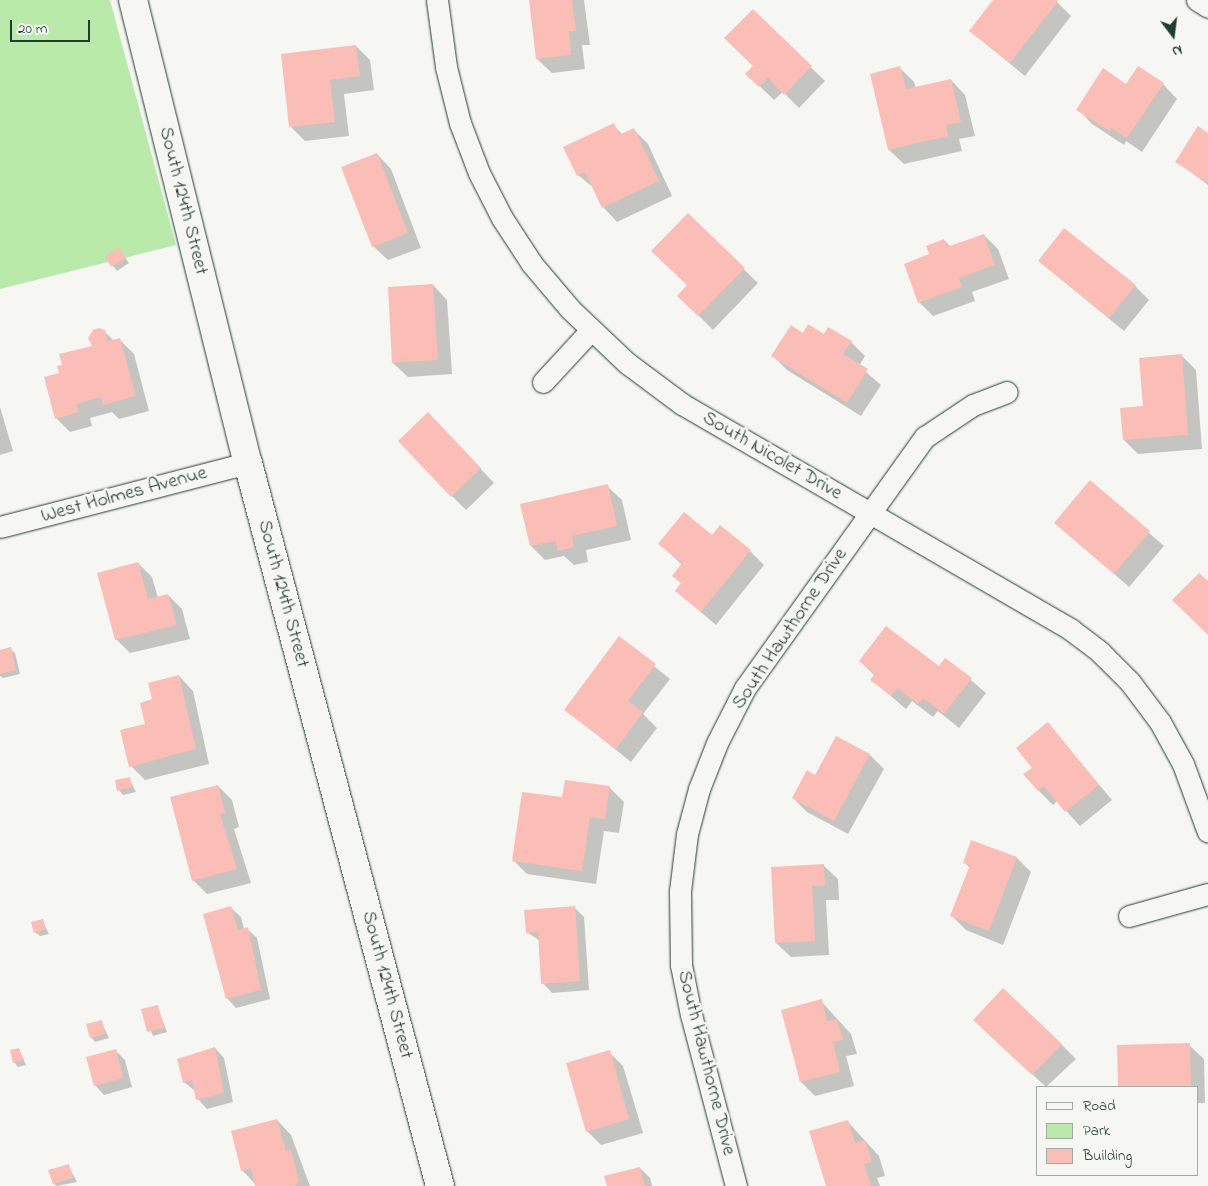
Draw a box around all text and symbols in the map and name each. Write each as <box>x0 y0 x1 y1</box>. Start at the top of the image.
scale bar <box>12 10 92 42</box>
north arrow <box>1148 10 1198 60</box>
text: 20 m <box>18 18 47 40</box>
text: N <box>1170 39 1184 61</box>
street label: South 124th Street <box>153 124 213 278</box>
street label: South Nicolet Drive <box>698 406 846 506</box>
street label: West Holmes Avenue <box>39 461 209 529</box>
street label: South 124th Street <box>252 517 314 671</box>
street label: South Hawthorne Drive <box>727 544 853 714</box>
street label: South 124th Street <box>356 908 418 1062</box>
street label: South Hawthorne Drive <box>671 968 741 1158</box>
legend <box>1036 1086 1198 1176</box>
text: Road <box>1083 1095 1116 1117</box>
text: Park <box>1083 1120 1110 1142</box>
text: Building <box>1083 1145 1132 1167</box>

